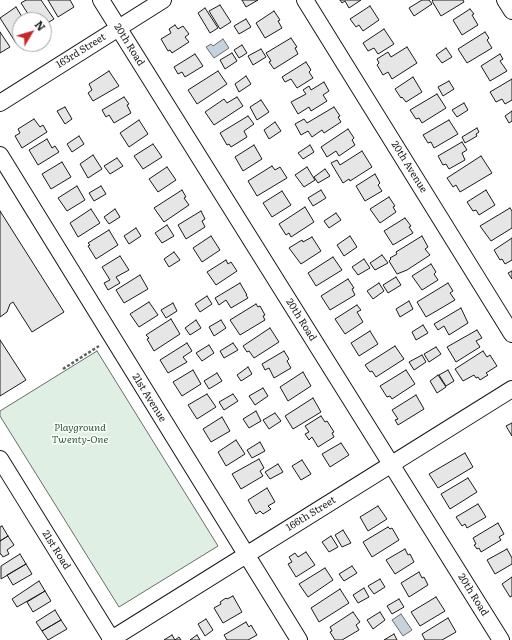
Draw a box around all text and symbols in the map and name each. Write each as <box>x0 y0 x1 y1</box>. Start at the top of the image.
north arrow <box>12 12 52 52</box>
text: N <box>32 17 50 34</box>
street label: 20th Road <box>111 22 147 68</box>
street label: 163rd Street <box>54 31 108 71</box>
street label: 20th Avenue <box>388 139 430 195</box>
street label: 20th Road <box>283 297 319 343</box>
street label: 21st Avenue <box>129 372 169 424</box>
park label: Playground Twenty-One <box>52 422 108 446</box>
street label: 166th Street <box>284 494 338 534</box>
street label: 21st Road <box>39 528 73 572</box>
street label: 20th Road <box>455 572 491 618</box>

